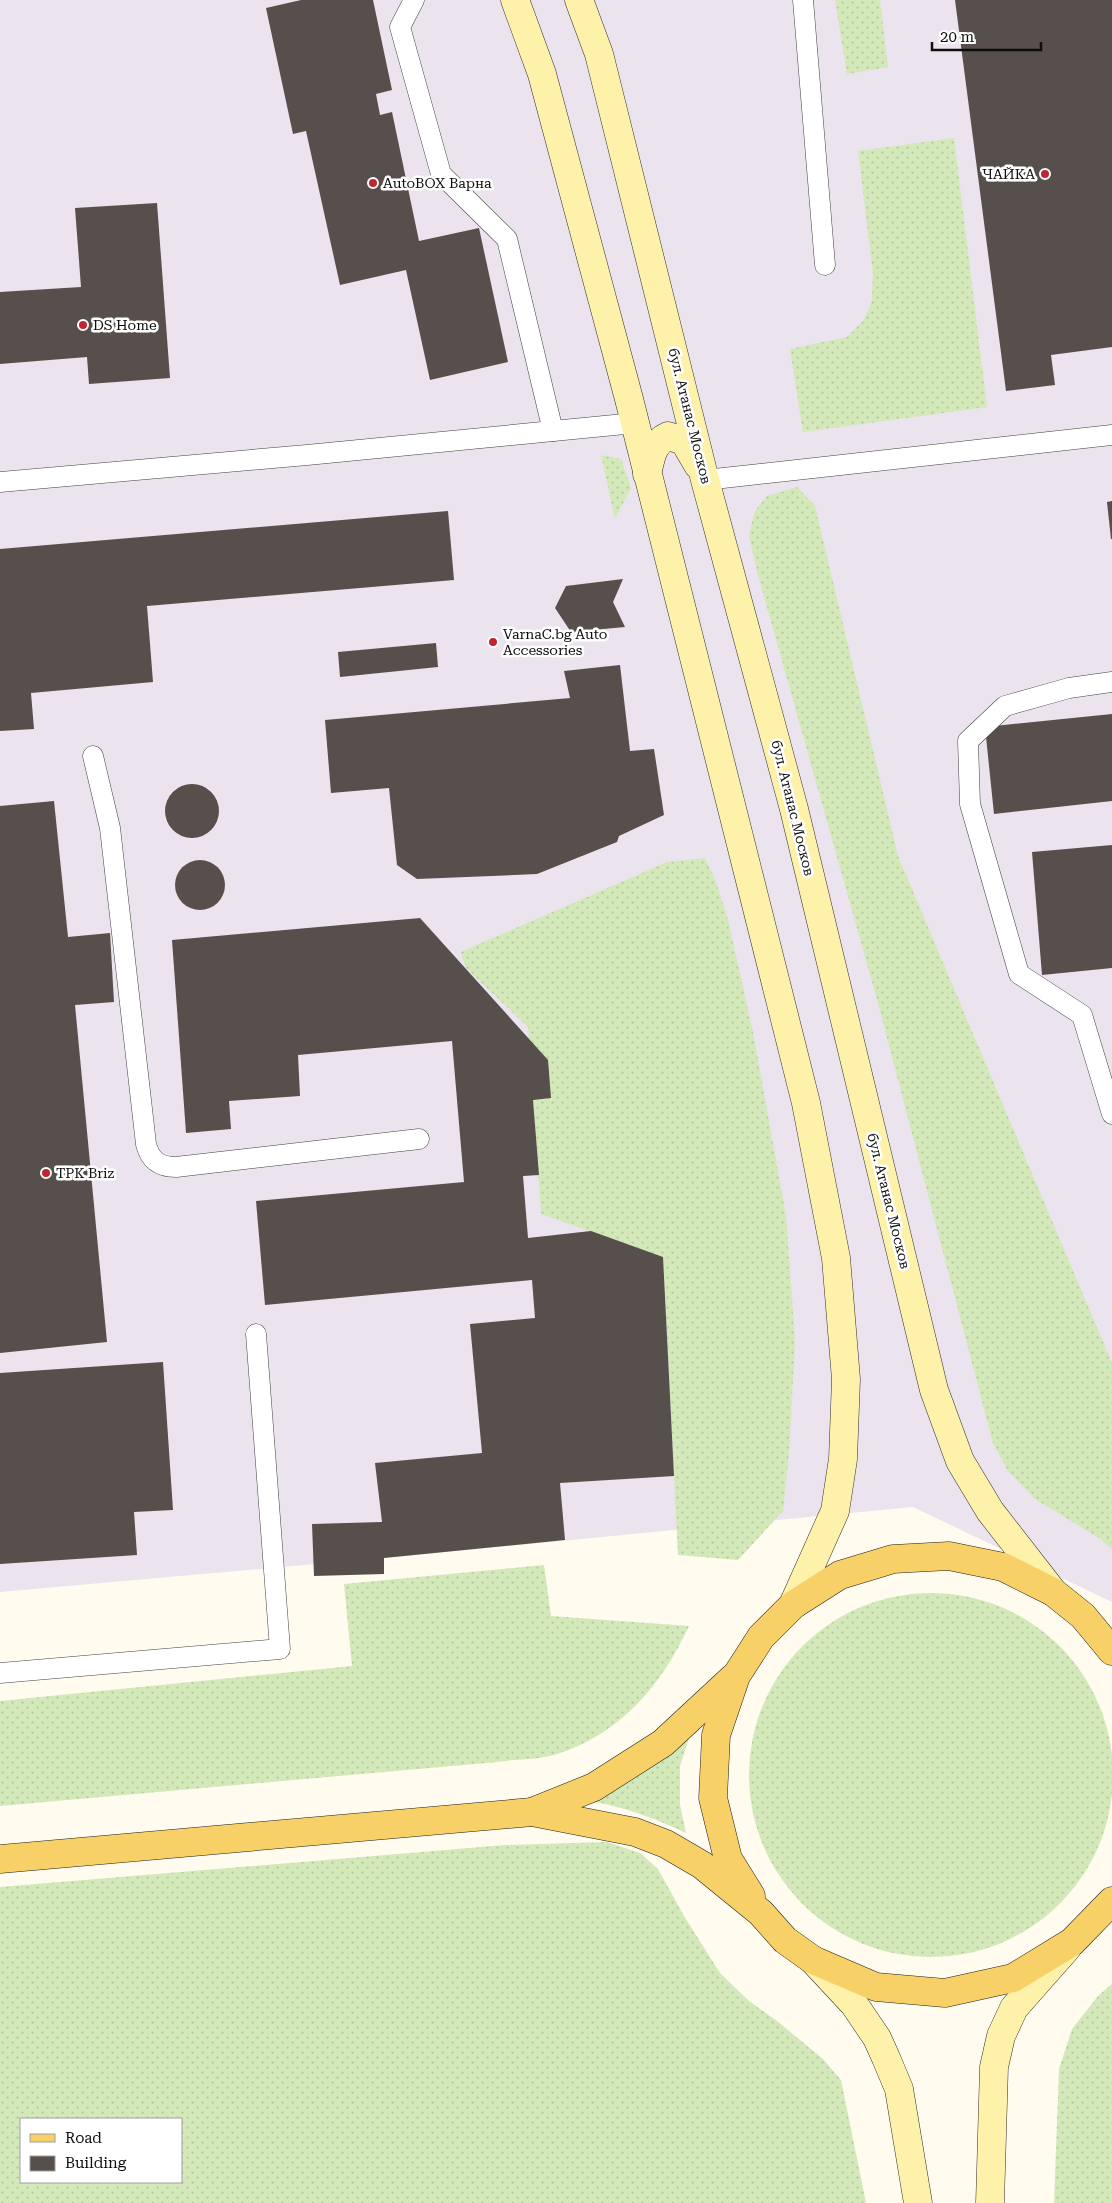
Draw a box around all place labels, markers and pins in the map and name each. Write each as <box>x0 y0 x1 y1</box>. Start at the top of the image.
place label: ЧАЙКА <box>982 166 1035 182</box>
marker: ЧАЙКА <box>1039 168 1051 180</box>
place label: AutoBOX Варна <box>383 175 492 191</box>
marker: AutoBOX Варна <box>367 177 379 189</box>
place label: DS Home <box>93 317 157 333</box>
marker: DS Home <box>77 319 89 331</box>
place label: VarnaC.bg Auto Accessories <box>503 626 607 658</box>
marker: VarnaC.bg Auto Accessories <box>487 636 499 648</box>
place label: TPK Briz <box>56 1165 115 1181</box>
marker: TPK Briz <box>40 1167 52 1179</box>

